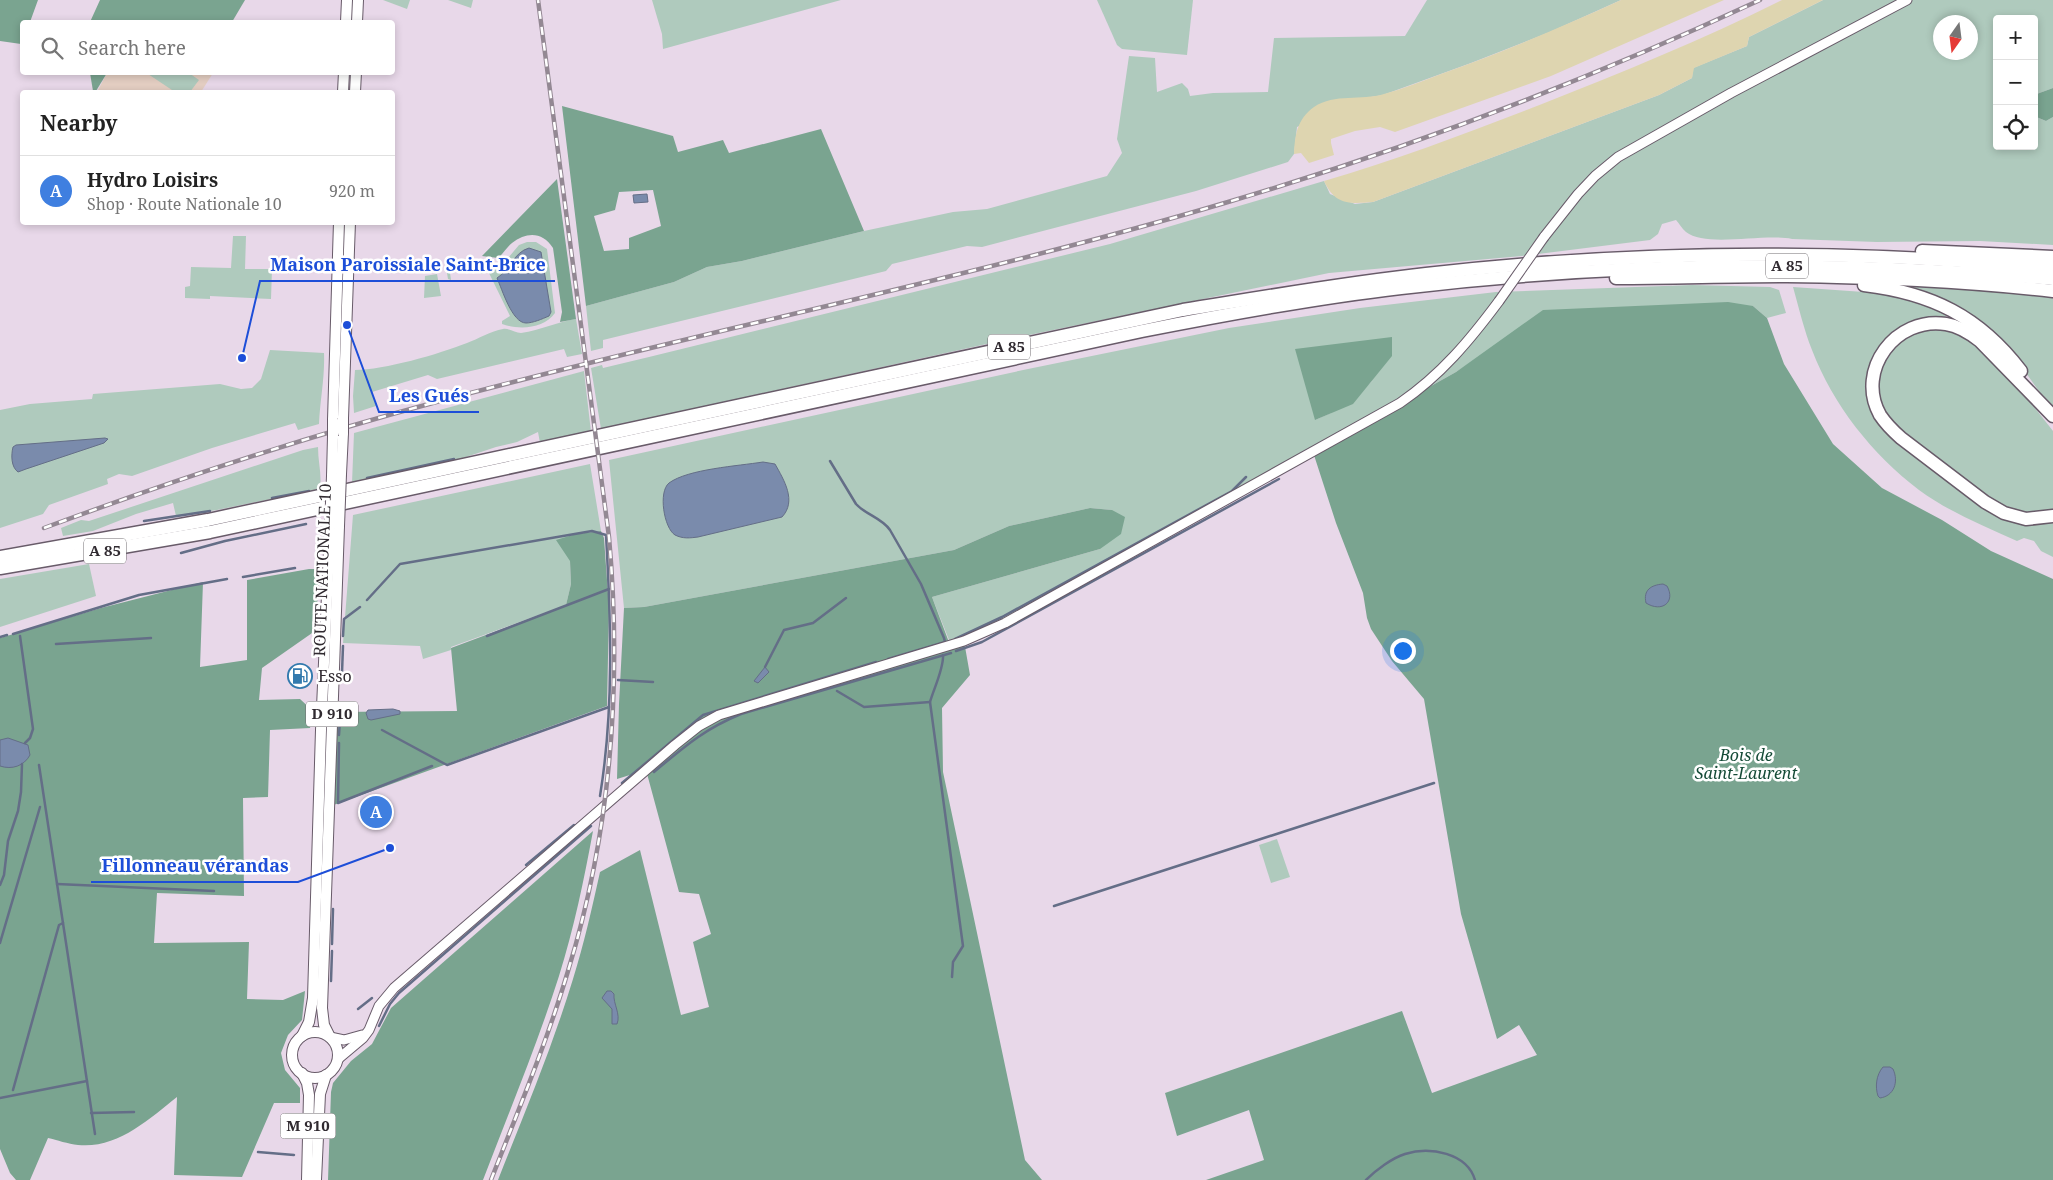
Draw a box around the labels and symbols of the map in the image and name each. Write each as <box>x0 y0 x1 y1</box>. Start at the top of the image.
north arrow <box>1933 15 1978 60</box>
callout: Maison Paroissiale Saint-Brice <box>260 248 555 281</box>
text: Maison Paroissiale Saint-Brice <box>270 252 546 276</box>
road number: A 85 <box>1766 254 1808 278</box>
road number: A 85 <box>988 334 1030 360</box>
callout: Les Gués <box>379 379 479 412</box>
text: Les Gués <box>389 383 469 407</box>
street label: ROUTE NATIONALE 10 <box>308 483 336 657</box>
road number: A 85 <box>84 538 126 564</box>
your location <box>1390 638 1416 664</box>
fuel station icon: Esso <box>287 663 313 689</box>
place label: Esso <box>318 665 352 687</box>
road number: D 910 <box>306 702 358 726</box>
park label: Bois de Saint-Laurent <box>1695 744 1797 784</box>
pin: A <box>360 793 392 831</box>
callout: Fillonneau vérandas <box>91 849 298 882</box>
text: Fillonneau vérandas <box>101 853 289 877</box>
road number: M 910 <box>280 1114 336 1138</box>

